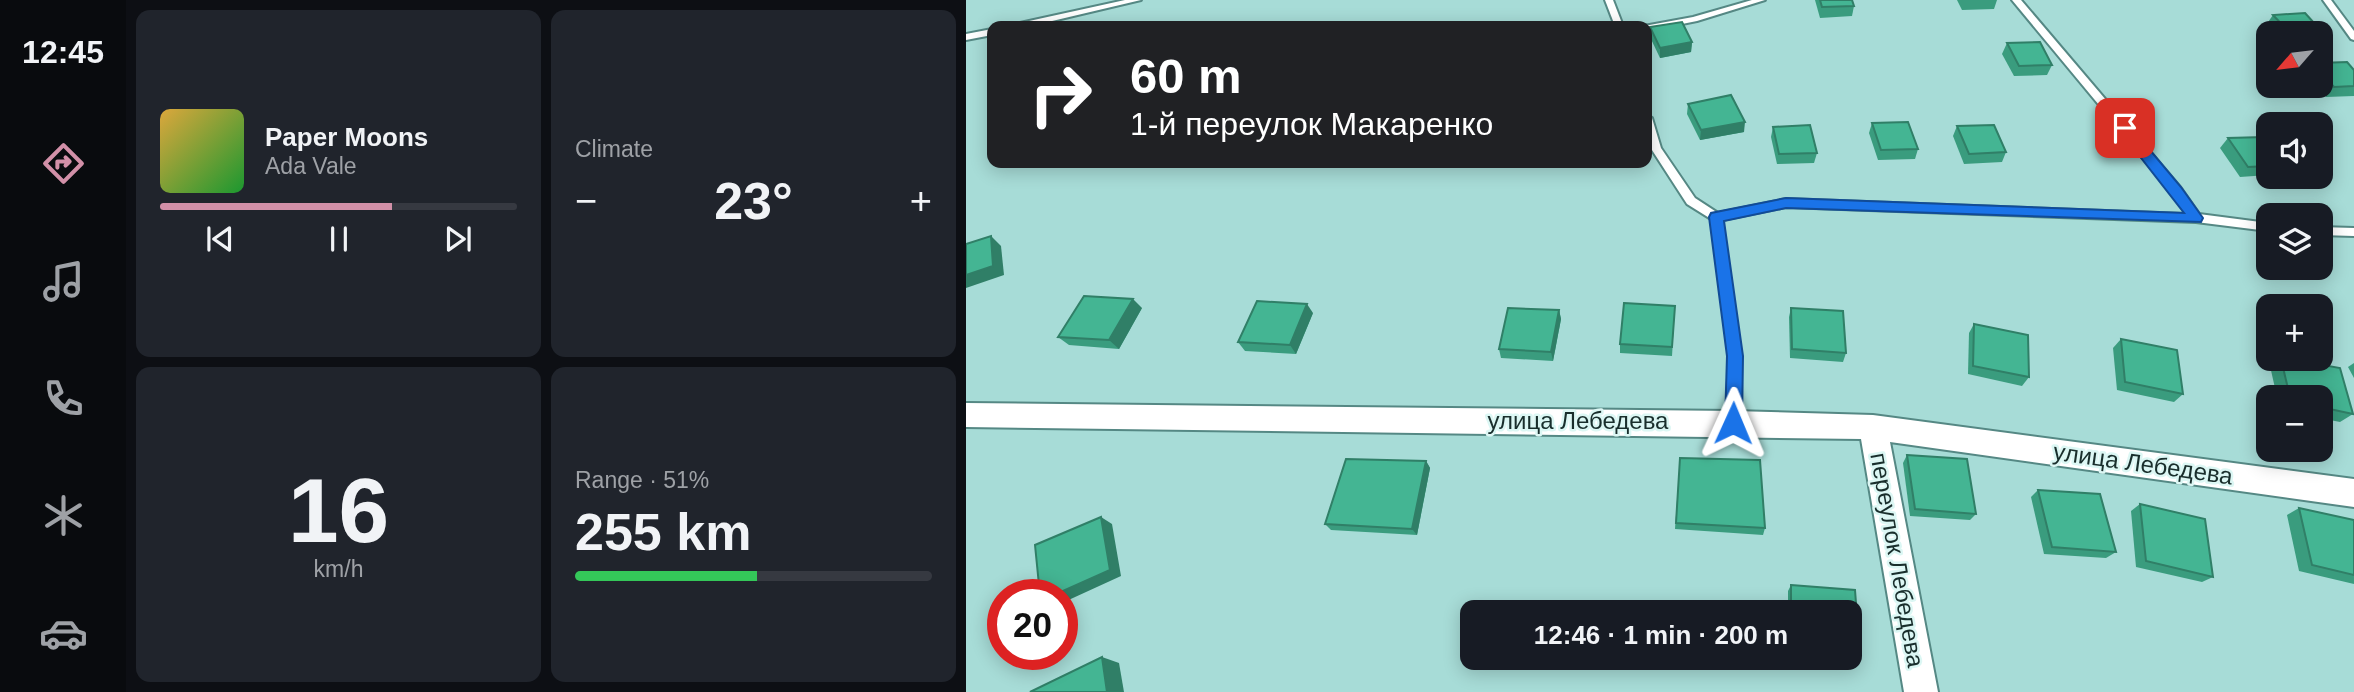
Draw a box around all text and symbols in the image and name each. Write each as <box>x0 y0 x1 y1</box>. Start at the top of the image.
north arrow <box>2256 21 2333 98</box>
map controls <box>2256 21 2333 462</box>
text: 12:45 <box>22 34 104 70</box>
icon: right <box>1015 49 1106 140</box>
text: 60 m <box>1130 49 1242 103</box>
pin <box>2095 98 2155 158</box>
text: 1-й переулок Макаренко <box>1130 106 1493 142</box>
icon: arrive <box>2106 109 2144 147</box>
button: sound <box>2256 112 2333 189</box>
text: Paper Moons <box>265 122 428 152</box>
text: Climate <box>575 136 653 162</box>
icon: directions <box>39 139 88 188</box>
text: Ada Vale <box>265 153 357 179</box>
text: 23° <box>714 172 793 230</box>
text: − <box>575 180 597 222</box>
text: + <box>910 180 932 222</box>
button: layers <box>2256 203 2333 280</box>
icon: previous <box>201 220 239 258</box>
icon: pause <box>320 220 358 258</box>
icon: next <box>439 220 477 258</box>
icon: music <box>39 257 88 306</box>
button: + <box>2256 294 2333 371</box>
icon: phone <box>39 374 88 423</box>
button: − <box>2256 385 2333 462</box>
position arrow <box>1696 386 1770 460</box>
street label: улица Лебедева <box>1488 407 1669 434</box>
street label: улица Лебедева <box>2052 438 2235 490</box>
street label: переулок Лебедева <box>1865 451 1930 670</box>
text: 16 <box>288 460 389 561</box>
text: Range · 51% <box>575 467 709 493</box>
icon: climate <box>39 491 88 540</box>
text: 255 km <box>575 503 751 561</box>
text: km/h <box>314 556 363 582</box>
speed limit sign: 20 <box>987 579 1078 670</box>
icon: car <box>39 609 88 658</box>
text: 12:46 · 1 min · 200 m <box>1534 620 1788 650</box>

